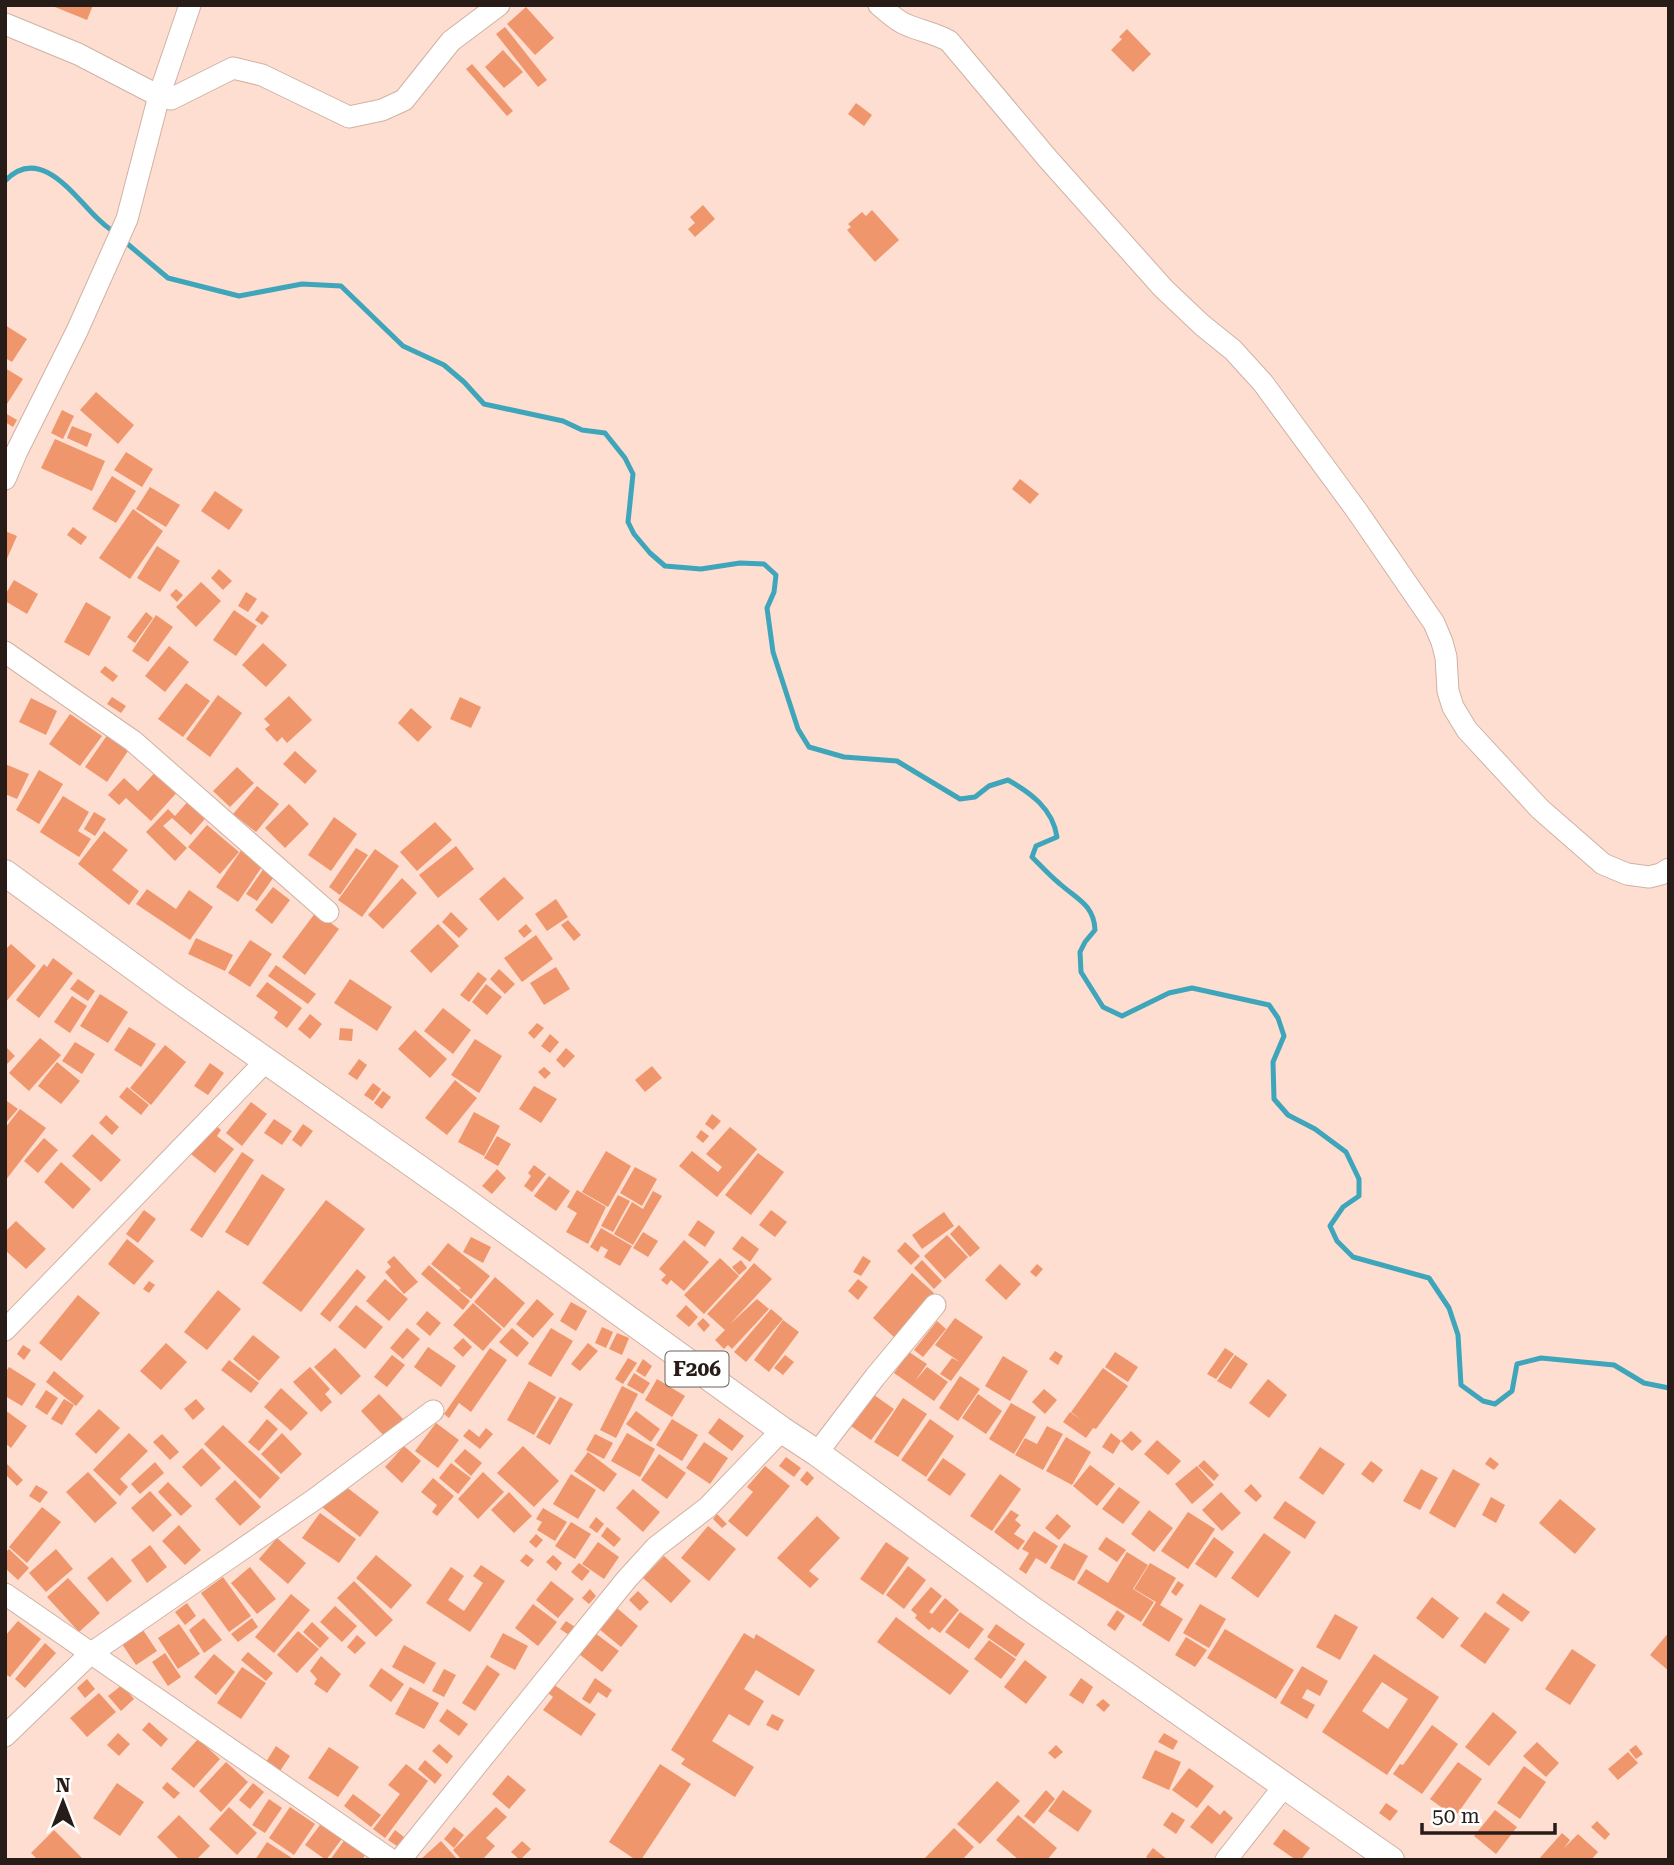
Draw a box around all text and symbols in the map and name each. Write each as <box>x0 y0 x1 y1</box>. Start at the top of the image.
road number: F206 <box>666 1352 728 1386</box>
north arrow <box>28 1767 98 1837</box>
text: N <box>56 1774 71 1797</box>
scale bar <box>1422 1792 1555 1836</box>
text: 50 m <box>1432 1804 1480 1828</box>

